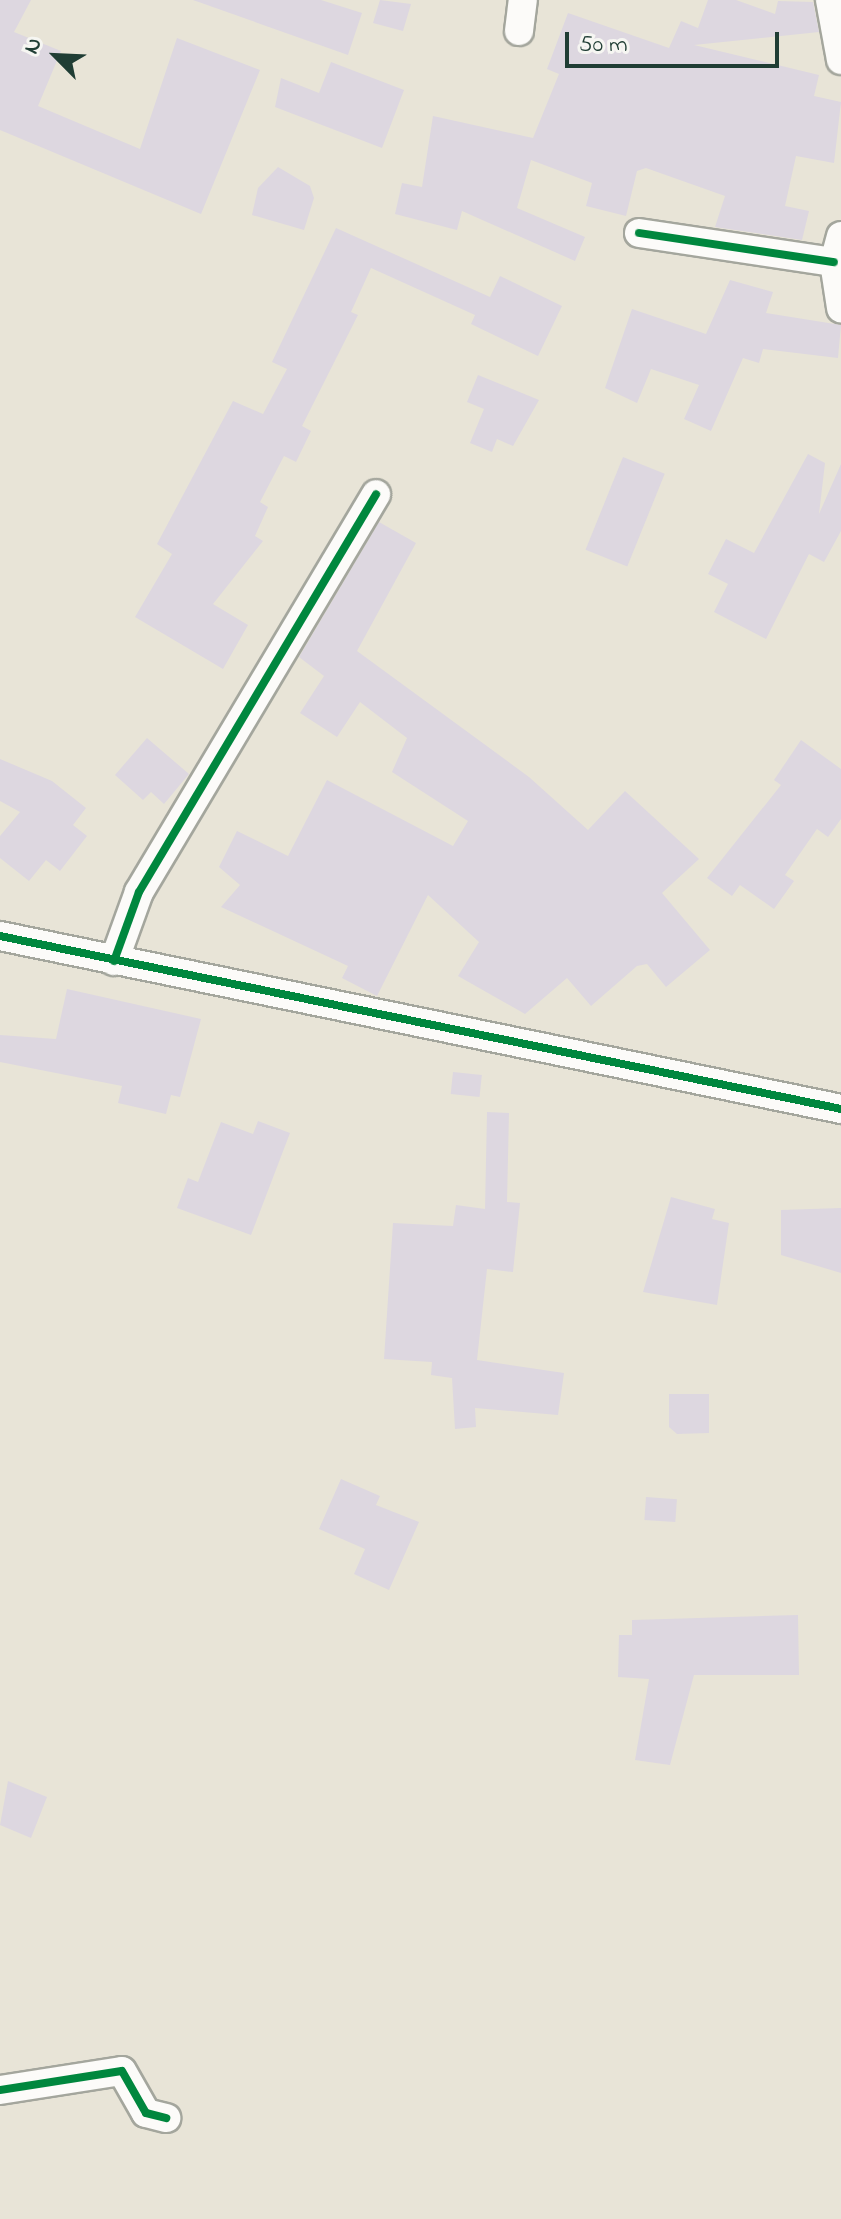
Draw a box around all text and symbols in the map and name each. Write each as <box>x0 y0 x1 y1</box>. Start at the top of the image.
north arrow <box>16 16 96 96</box>
scale bar <box>569 16 783 66</box>
text: 50 m <box>579 28 628 63</box>
text: N <box>16 33 52 60</box>

